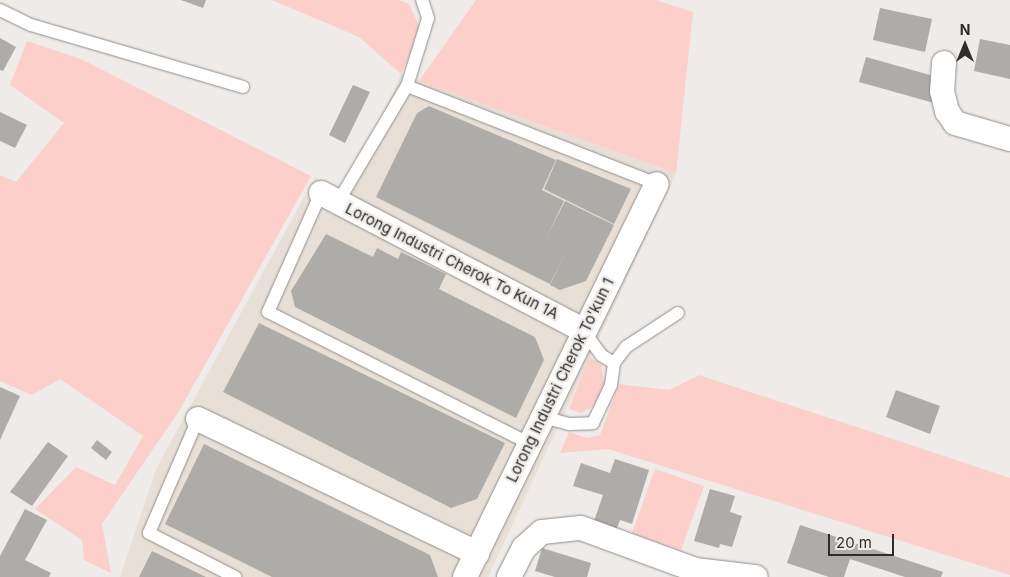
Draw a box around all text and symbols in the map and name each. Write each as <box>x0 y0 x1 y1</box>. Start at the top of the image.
north arrow <box>940 20 990 70</box>
text: N <box>960 21 970 38</box>
street label: Lorong Industri Cherok To Kun 1A <box>342 199 562 323</box>
street label: Lorong Industri Cherok To'kun 1 <box>503 275 617 485</box>
scale bar <box>830 524 896 556</box>
text: 20 m <box>836 533 872 552</box>

